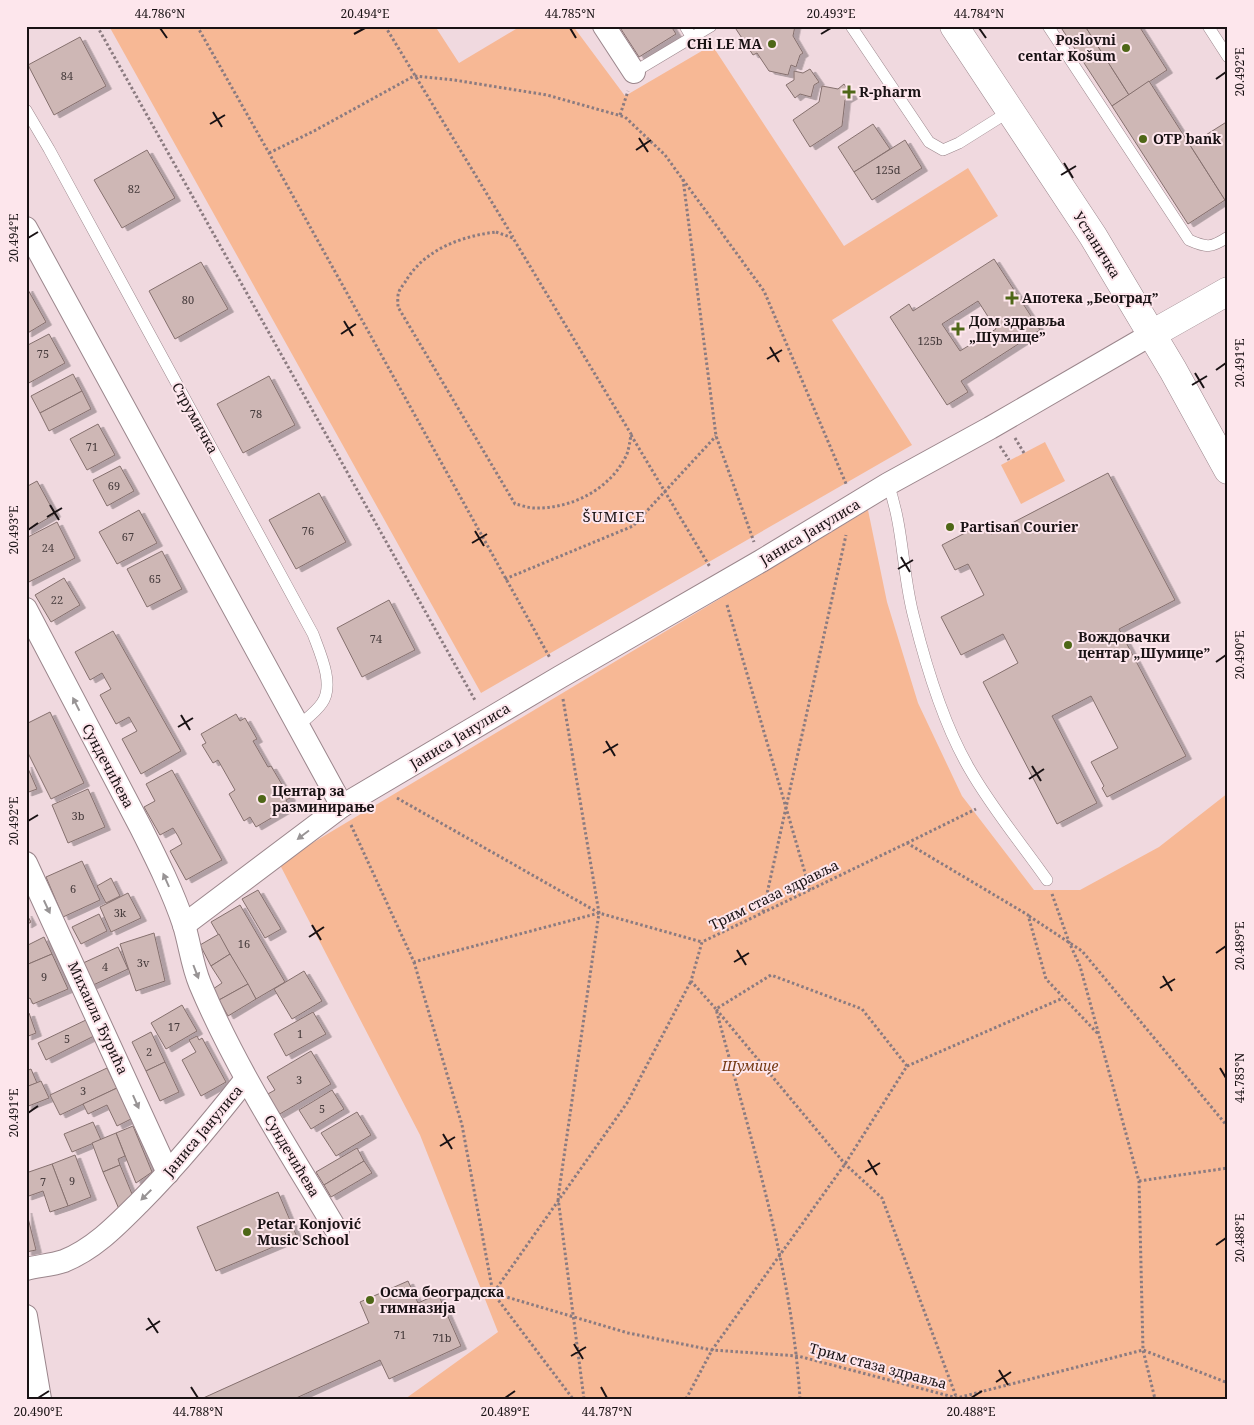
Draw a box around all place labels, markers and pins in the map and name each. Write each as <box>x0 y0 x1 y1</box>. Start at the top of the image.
place label: Poslovni centar Košum <box>1018 30 1116 65</box>
place label: CHi LE MA <box>687 34 762 53</box>
marker: CHi LE MA <box>766 38 778 50</box>
marker: Poslovni centar Košum <box>1120 42 1132 54</box>
place label: R-pharm <box>859 82 921 101</box>
marker: R-pharm <box>843 86 855 98</box>
place label: OTP bank <box>1153 129 1221 148</box>
marker: OTP bank <box>1137 133 1149 145</box>
place label: Апотека „Београд” <box>1022 288 1159 307</box>
marker: Апотека „Београд” <box>1006 292 1018 304</box>
place label: Дом здравља „Шумице” <box>969 311 1065 346</box>
marker: Дом здравља „Шумице” <box>951 322 965 336</box>
place label: Partisan Courier <box>960 517 1079 536</box>
marker: Partisan Courier <box>944 521 956 533</box>
place label: Вождовачки центар „Шумице” <box>1078 627 1210 662</box>
marker: Вождовачки центар „Шумице” <box>1062 639 1074 651</box>
place label: Центар за разминирање <box>272 781 375 816</box>
marker: Центар за разминирање <box>256 793 268 805</box>
place label: Petar Konjović Music School <box>257 1214 361 1249</box>
marker: Petar Konjović Music School <box>241 1226 253 1238</box>
place label: Осма београдска гимназија <box>380 1282 504 1317</box>
marker: Осма београдска гимназија <box>364 1294 376 1306</box>

